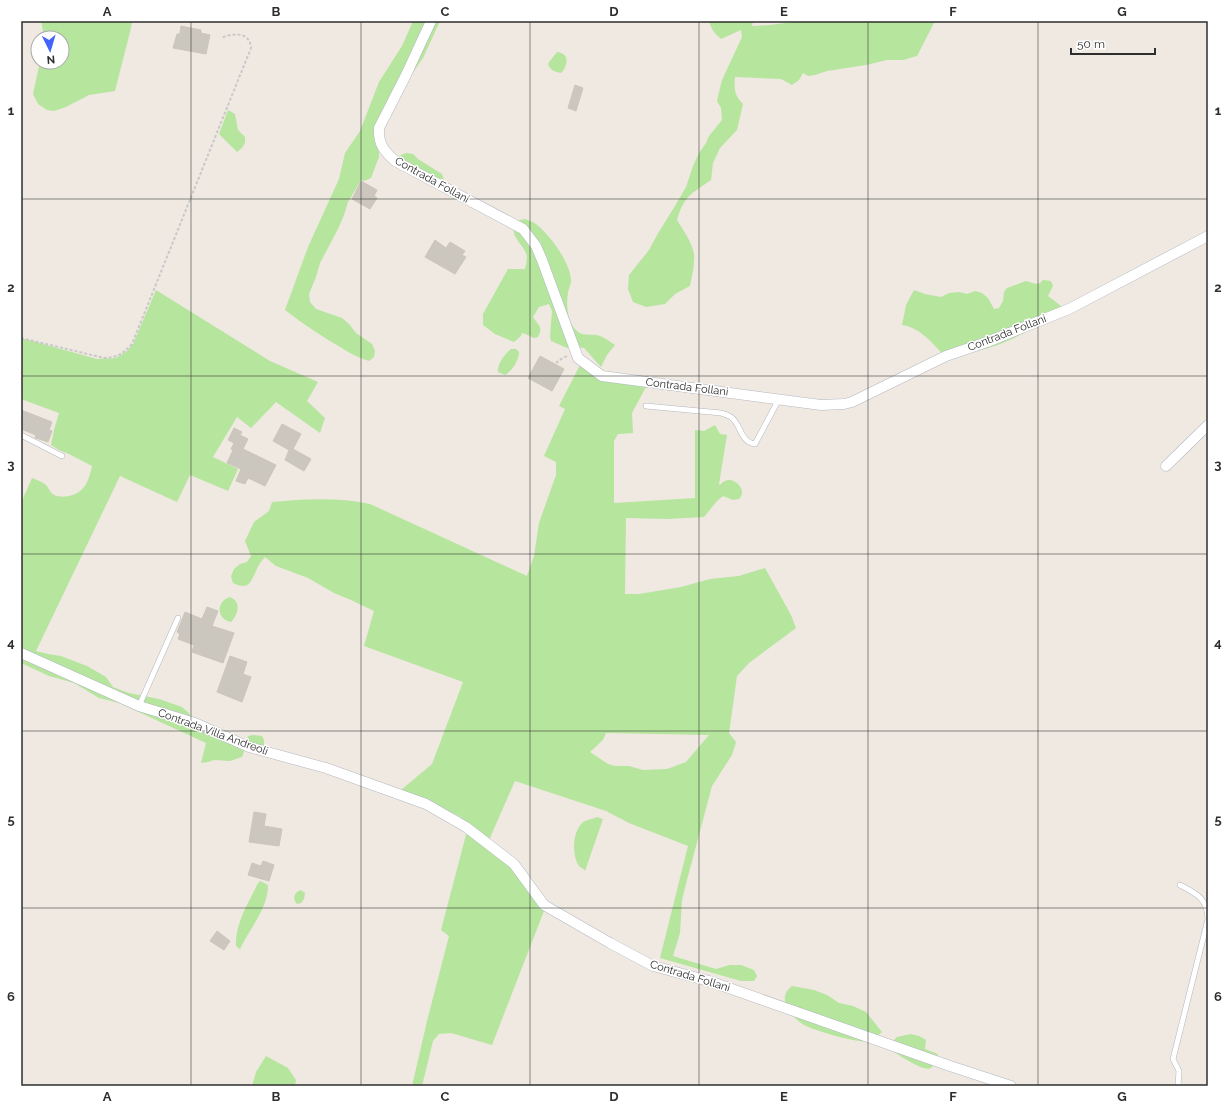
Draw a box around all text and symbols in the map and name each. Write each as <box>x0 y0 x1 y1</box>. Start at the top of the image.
text: A <box>103 4 112 19</box>
text: B <box>272 4 281 19</box>
text: C <box>441 4 450 19</box>
text: D <box>609 4 619 19</box>
text: E <box>780 4 788 19</box>
text: F <box>949 4 957 19</box>
text: G <box>1117 4 1127 19</box>
north arrow <box>30 30 70 70</box>
scale bar <box>1071 30 1155 56</box>
text: 50 m <box>1077 37 1105 51</box>
text: N <box>46 53 56 66</box>
text: 1 <box>8 103 15 118</box>
text: 1 <box>1215 103 1222 118</box>
street label: Contrada Follani <box>393 154 471 206</box>
text: 2 <box>7 280 15 295</box>
text: 2 <box>1214 280 1222 295</box>
street label: Contrada Follani <box>966 312 1048 354</box>
street label: Contrada Follani <box>645 375 729 399</box>
text: 3 <box>7 457 15 472</box>
text: 3 <box>1214 457 1222 472</box>
text: 4 <box>7 635 15 650</box>
text: 4 <box>1214 635 1222 650</box>
street label: Contrada Villa Andreoli <box>156 706 270 758</box>
text: 5 <box>7 812 15 827</box>
text: 5 <box>1214 812 1222 827</box>
street label: Contrada Follani <box>648 958 732 994</box>
text: 6 <box>7 989 15 1004</box>
text: 6 <box>1214 989 1222 1004</box>
text: A <box>103 1089 112 1104</box>
text: B <box>272 1089 281 1104</box>
text: C <box>441 1089 450 1104</box>
text: D <box>609 1089 619 1104</box>
text: E <box>780 1089 788 1104</box>
text: F <box>949 1089 957 1104</box>
text: G <box>1117 1089 1127 1104</box>

